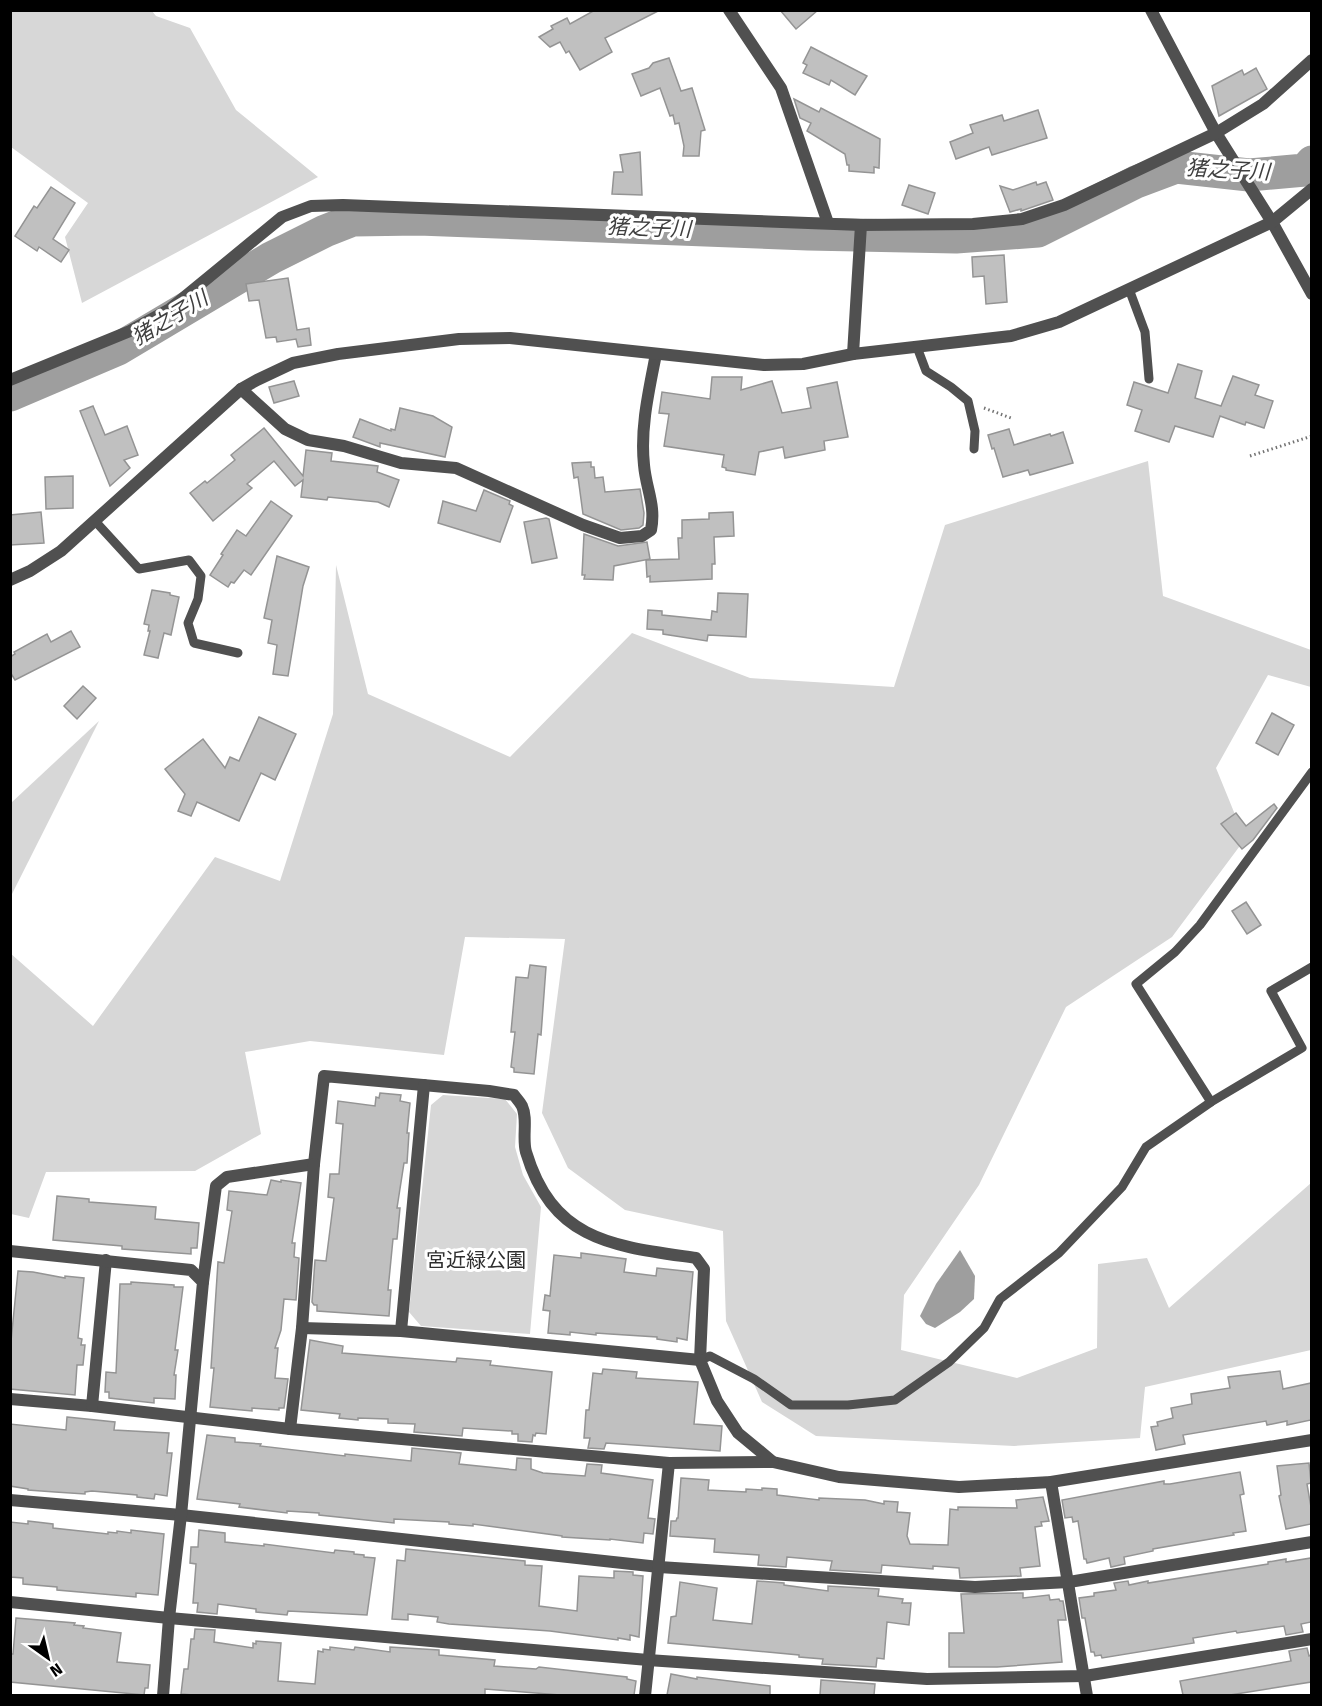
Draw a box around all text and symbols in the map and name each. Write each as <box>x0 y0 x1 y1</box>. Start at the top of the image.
water label: 猪之子川 <box>1185 155 1273 185</box>
water label: 猪之子川 <box>607 214 693 243</box>
water label: 猪之子川 <box>127 284 214 351</box>
park label: 宮近緑公園 <box>426 1248 526 1272</box>
north arrow <box>18 1628 78 1688</box>
text: N <box>46 1659 66 1681</box>

